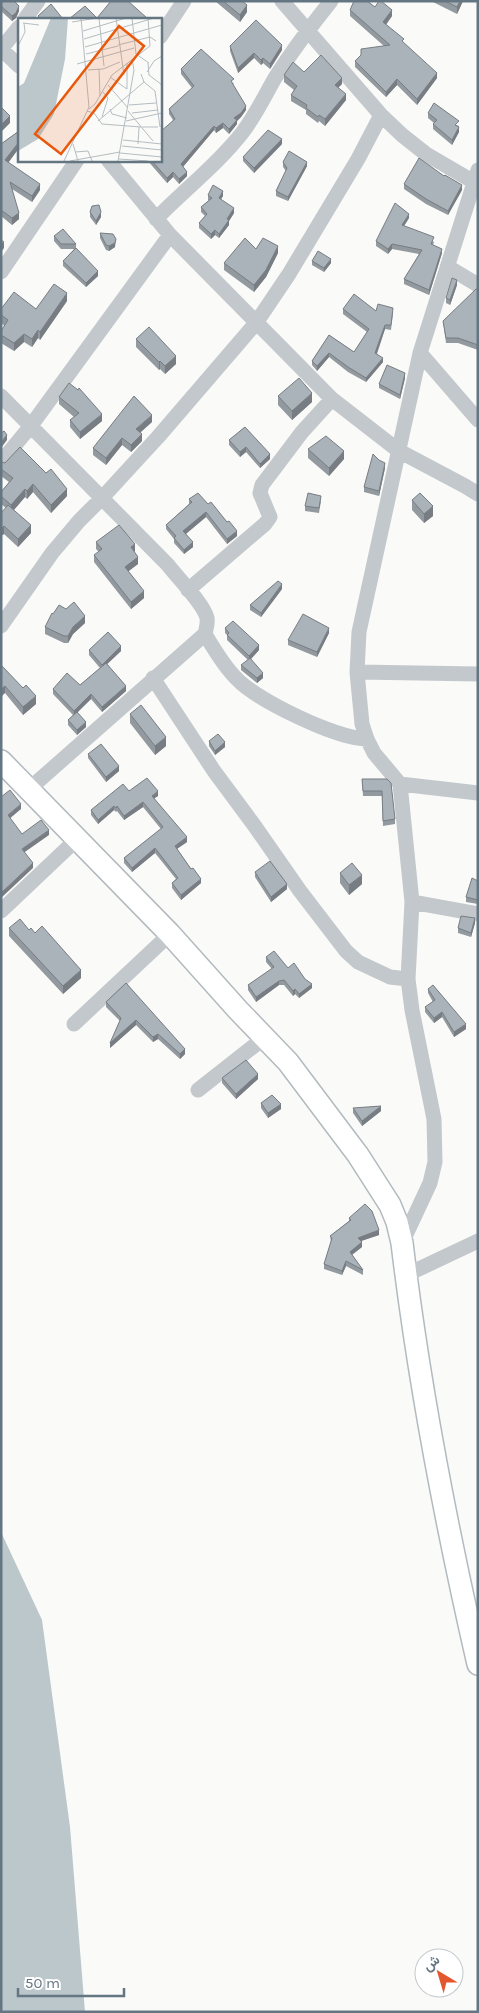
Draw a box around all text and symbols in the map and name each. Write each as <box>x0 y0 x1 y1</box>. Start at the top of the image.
inset map <box>18 18 161 161</box>
north arrow <box>414 1948 464 1998</box>
text: ش <box>419 1951 443 1975</box>
scale bar <box>18 1966 124 1998</box>
text: 50 m <box>25 1974 60 1992</box>

